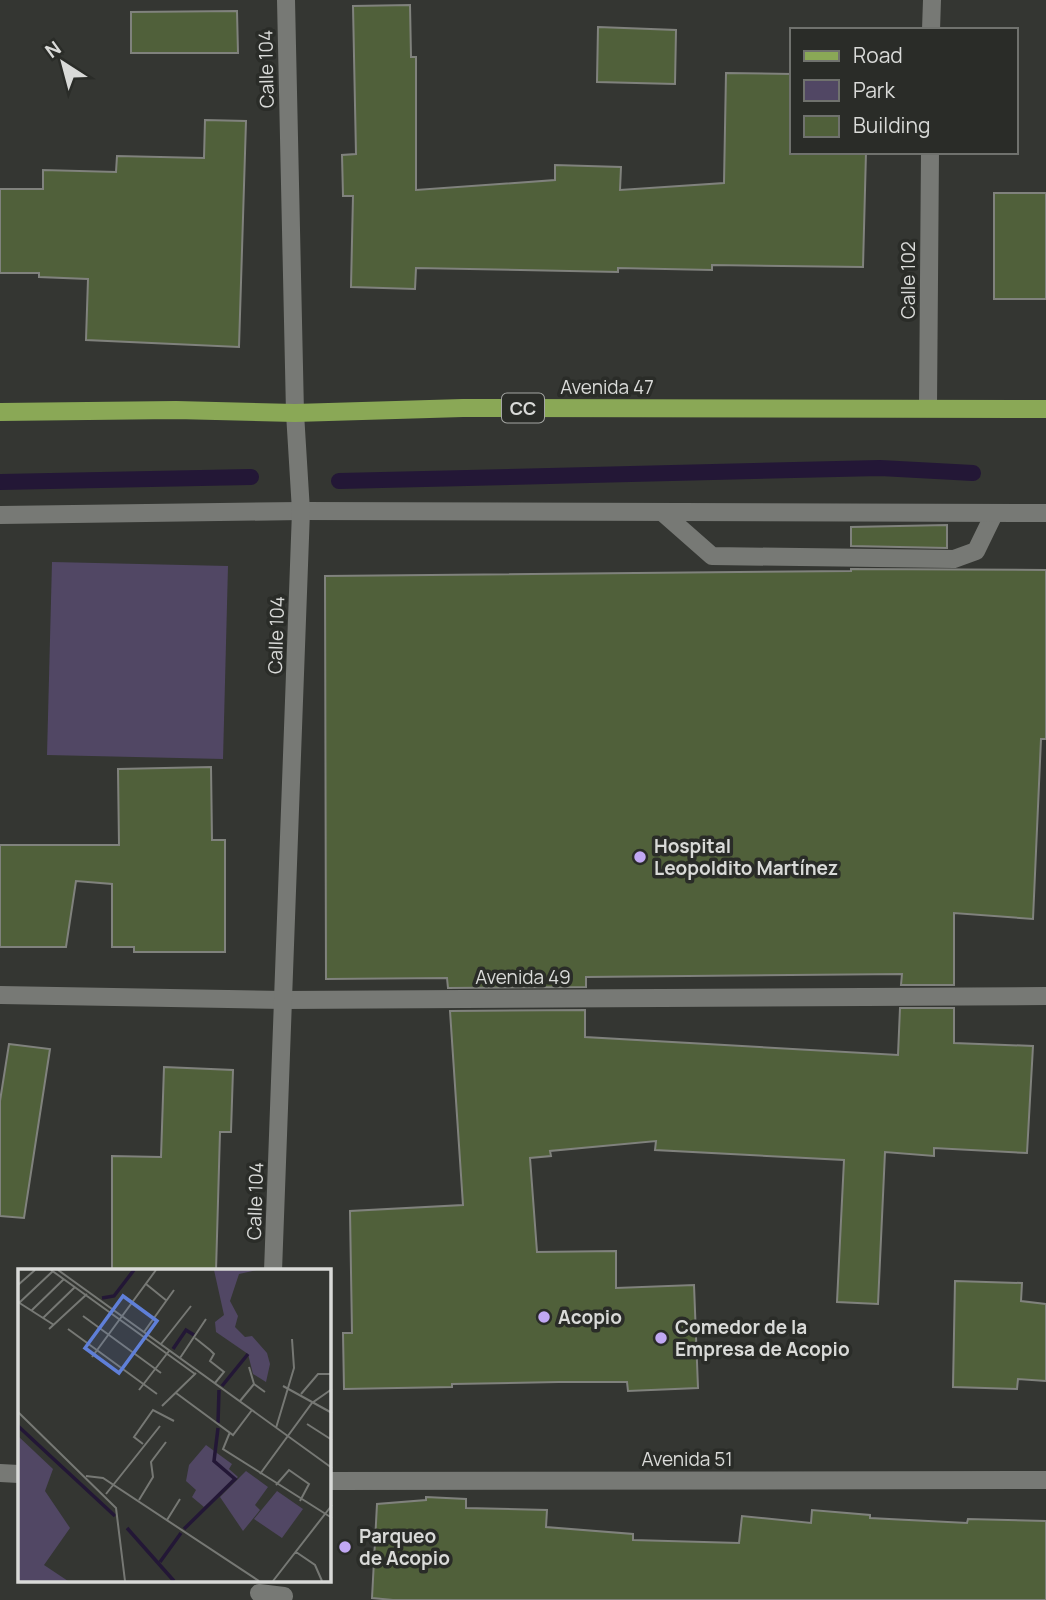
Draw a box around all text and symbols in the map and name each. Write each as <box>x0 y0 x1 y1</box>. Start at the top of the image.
north arrow <box>28 28 98 98</box>
legend <box>790 28 1018 154</box>
street label: Calle 104 <box>252 30 280 108</box>
text: N <box>40 35 66 64</box>
text: Road <box>853 41 903 69</box>
text: Park <box>853 76 895 104</box>
text: Building <box>853 111 930 139</box>
street label: Calle 102 <box>895 241 921 319</box>
street label: Avenida 47 <box>560 374 654 400</box>
road number: CC <box>502 394 544 422</box>
street label: Calle 104 <box>262 595 290 675</box>
place label: Hospital Leopoldito Martínez <box>654 833 838 881</box>
marker: Hospital Leopoldito Martínez <box>632 849 648 865</box>
street label: Avenida 49 <box>475 964 571 990</box>
street label: Calle 104 <box>241 1161 269 1241</box>
inset map <box>18 1269 331 1582</box>
place label: Acopio <box>558 1304 622 1330</box>
marker: Acopio <box>536 1309 552 1325</box>
place label: Comedor de la Empresa de Acopio <box>675 1314 850 1362</box>
marker: Comedor de la Empresa de Acopio <box>653 1330 669 1346</box>
street label: Avenida 51 <box>641 1446 733 1472</box>
place label: Parqueo de Acopio <box>359 1523 450 1571</box>
marker: Parqueo de Acopio <box>337 1539 353 1555</box>

